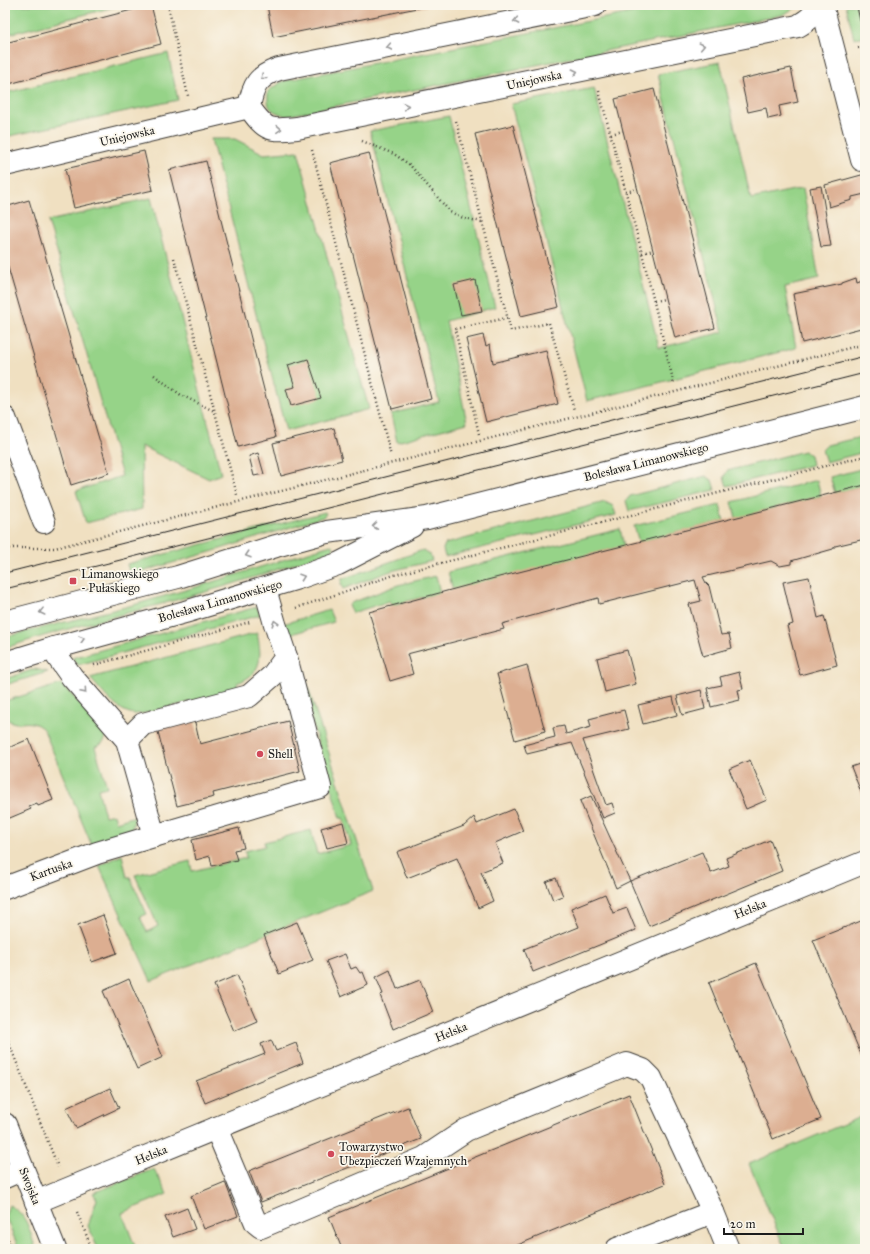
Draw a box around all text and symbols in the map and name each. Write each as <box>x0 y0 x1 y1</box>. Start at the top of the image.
one-way arrow <box>513 16 519 25</box>
one-way arrow <box>385 42 392 50</box>
one-way arrow <box>699 42 705 50</box>
street label: Uniejowska <box>505 67 564 93</box>
one-way arrow <box>572 68 578 76</box>
one-way arrow <box>261 73 268 80</box>
one-way arrow <box>403 103 409 111</box>
street label: Uniejowska <box>98 123 157 149</box>
one-way arrow <box>276 125 282 134</box>
street label: Bolesława Limanowskiego <box>582 440 710 485</box>
one-way arrow <box>371 521 378 530</box>
one-way arrow <box>245 550 252 559</box>
place label: Limanowskiego - Pułaskiego <box>81 567 159 596</box>
one-way arrow <box>298 573 305 582</box>
marker: Limanowskiego - Pułaskiego <box>68 576 78 586</box>
street label: Bolesława Limanowskiego <box>157 577 284 626</box>
one-way arrow <box>39 608 45 616</box>
one-way arrow <box>271 620 280 627</box>
one-way arrow <box>79 635 86 644</box>
one-way arrow <box>79 686 86 694</box>
place label: Shell <box>268 747 294 761</box>
marker: Shell <box>255 749 265 759</box>
street label: Kartuska <box>28 856 75 884</box>
street label: Helska <box>732 896 769 922</box>
street label: Helska <box>433 1019 470 1045</box>
place label: Towarzystwo Ubezpieczeń Wzajemnych <box>339 1140 468 1168</box>
street label: Helska <box>133 1142 170 1168</box>
marker: Towarzystwo Ubezpieczeń Wzajemnych <box>326 1149 336 1159</box>
street label: Swojska <box>16 1165 44 1207</box>
scale bar <box>724 1210 803 1236</box>
text: 20 m <box>730 1217 756 1231</box>

